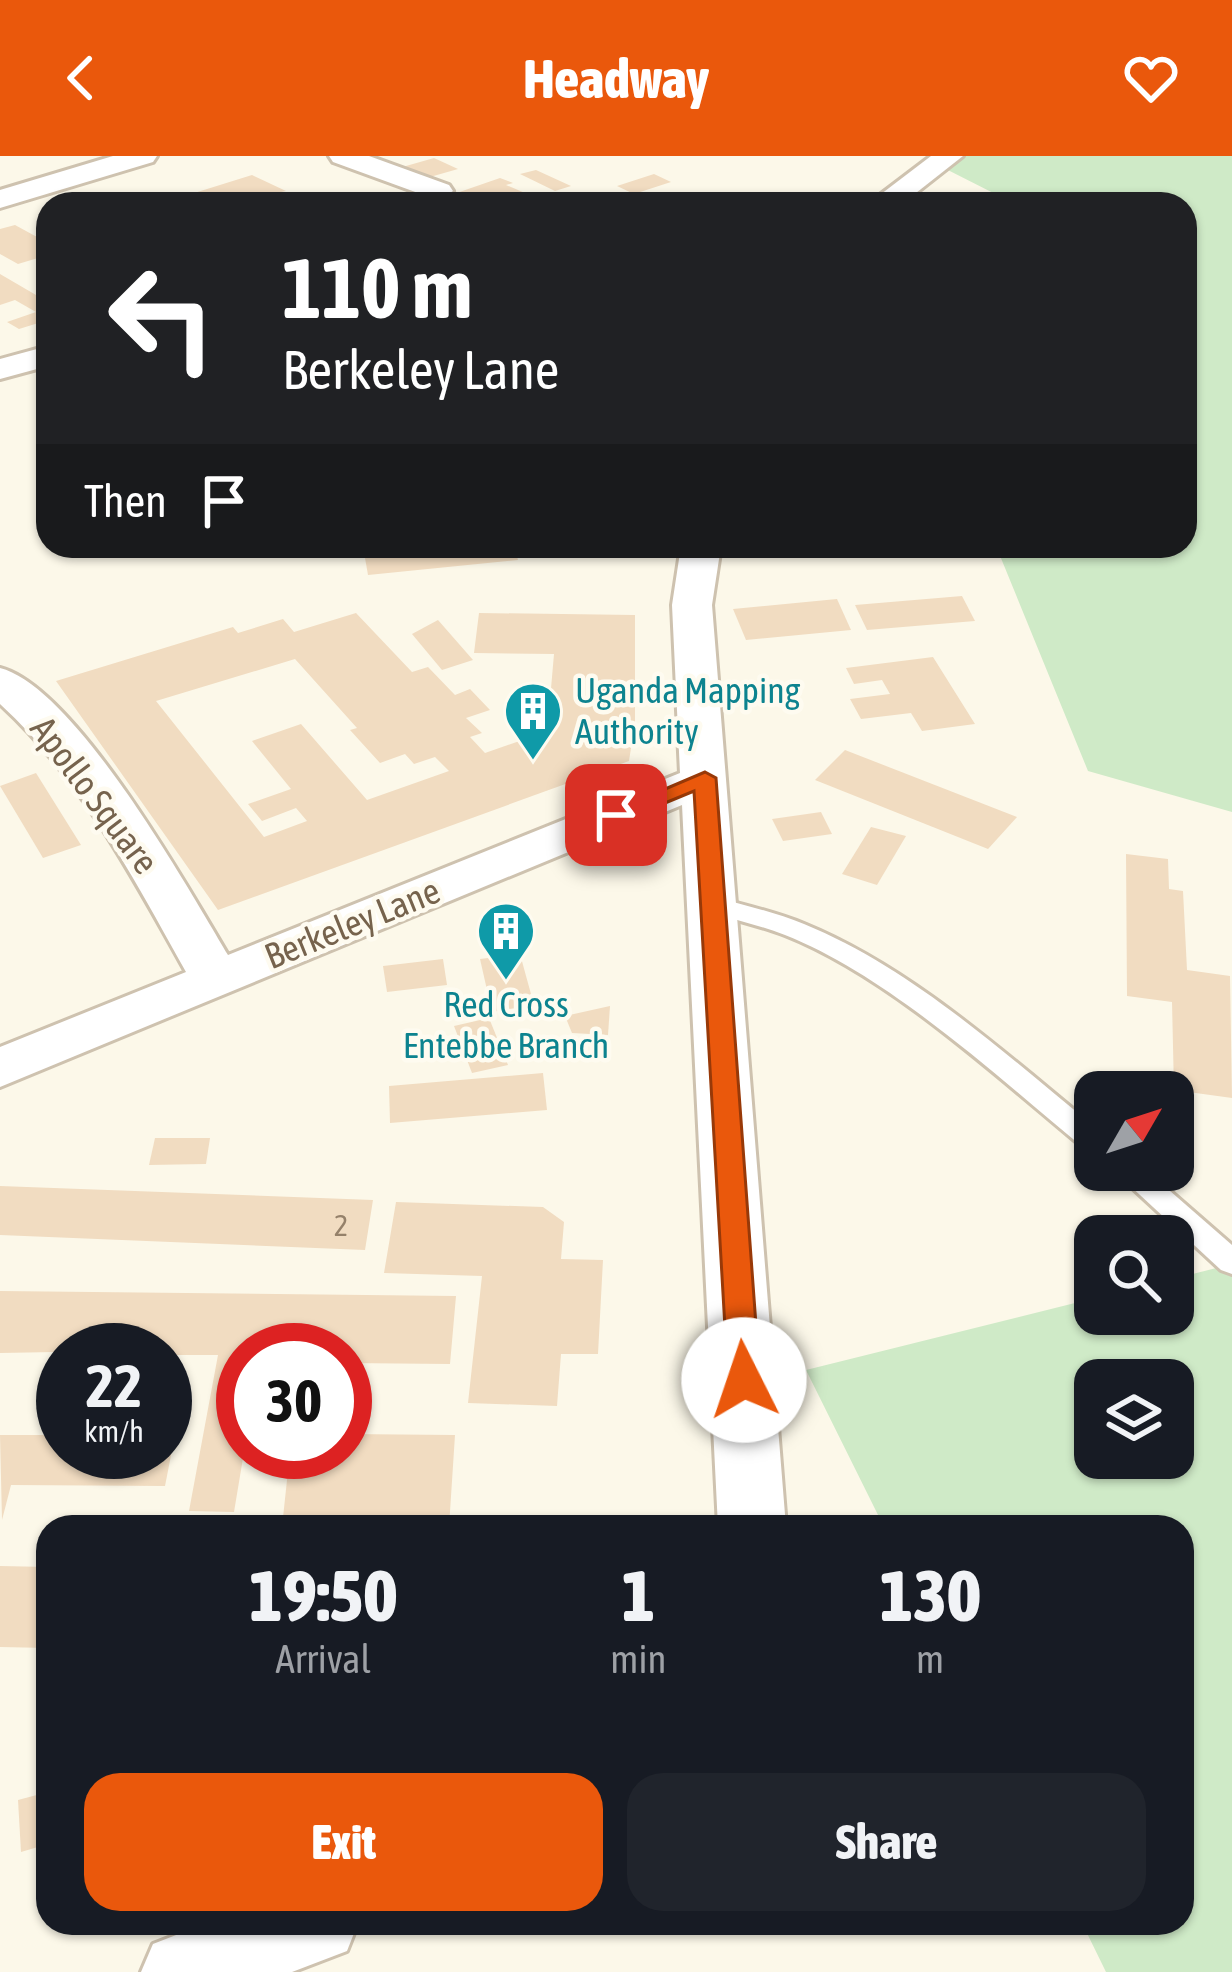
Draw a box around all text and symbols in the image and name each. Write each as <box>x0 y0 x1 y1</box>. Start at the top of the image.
icon: back <box>48 45 114 111</box>
icon: heart <box>1118 45 1184 111</box>
text: Headway <box>523 48 709 109</box>
icon: left <box>84 240 240 396</box>
text: 110 m <box>282 240 472 336</box>
text: Berkeley Lane <box>282 339 559 400</box>
icon: arrive <box>191 468 257 534</box>
text: Then <box>84 475 167 527</box>
place label: Uganda Mapping Authority <box>575 669 801 752</box>
building icon: Uganda Mapping Authority <box>502 680 564 762</box>
street label: Apollo Square <box>22 708 168 882</box>
pin <box>565 764 667 866</box>
icon: arrive <box>583 782 649 848</box>
street label: Berkeley Lane <box>258 869 446 977</box>
building icon: Red Cross Entebbe Branch <box>475 900 537 982</box>
place label: Red Cross Entebbe Branch <box>403 983 609 1066</box>
north arrow <box>1074 1071 1194 1191</box>
map controls <box>1074 1071 1194 1479</box>
house number: 2 <box>334 1208 348 1242</box>
button: search <box>1074 1215 1194 1335</box>
position arrow <box>681 1317 807 1443</box>
speed limit sign: 30 <box>216 1323 372 1479</box>
text: 22 <box>86 1351 142 1420</box>
button: layers <box>1074 1359 1194 1479</box>
text: km/h <box>84 1414 144 1448</box>
text: 19:50 <box>249 1554 397 1636</box>
text: 1 <box>621 1554 655 1636</box>
text: 130 <box>879 1554 981 1636</box>
text: Arrival <box>276 1637 371 1681</box>
text: min <box>610 1637 666 1681</box>
text: m <box>916 1637 944 1681</box>
button: Exit <box>84 1773 603 1911</box>
button: Share <box>627 1773 1146 1911</box>

